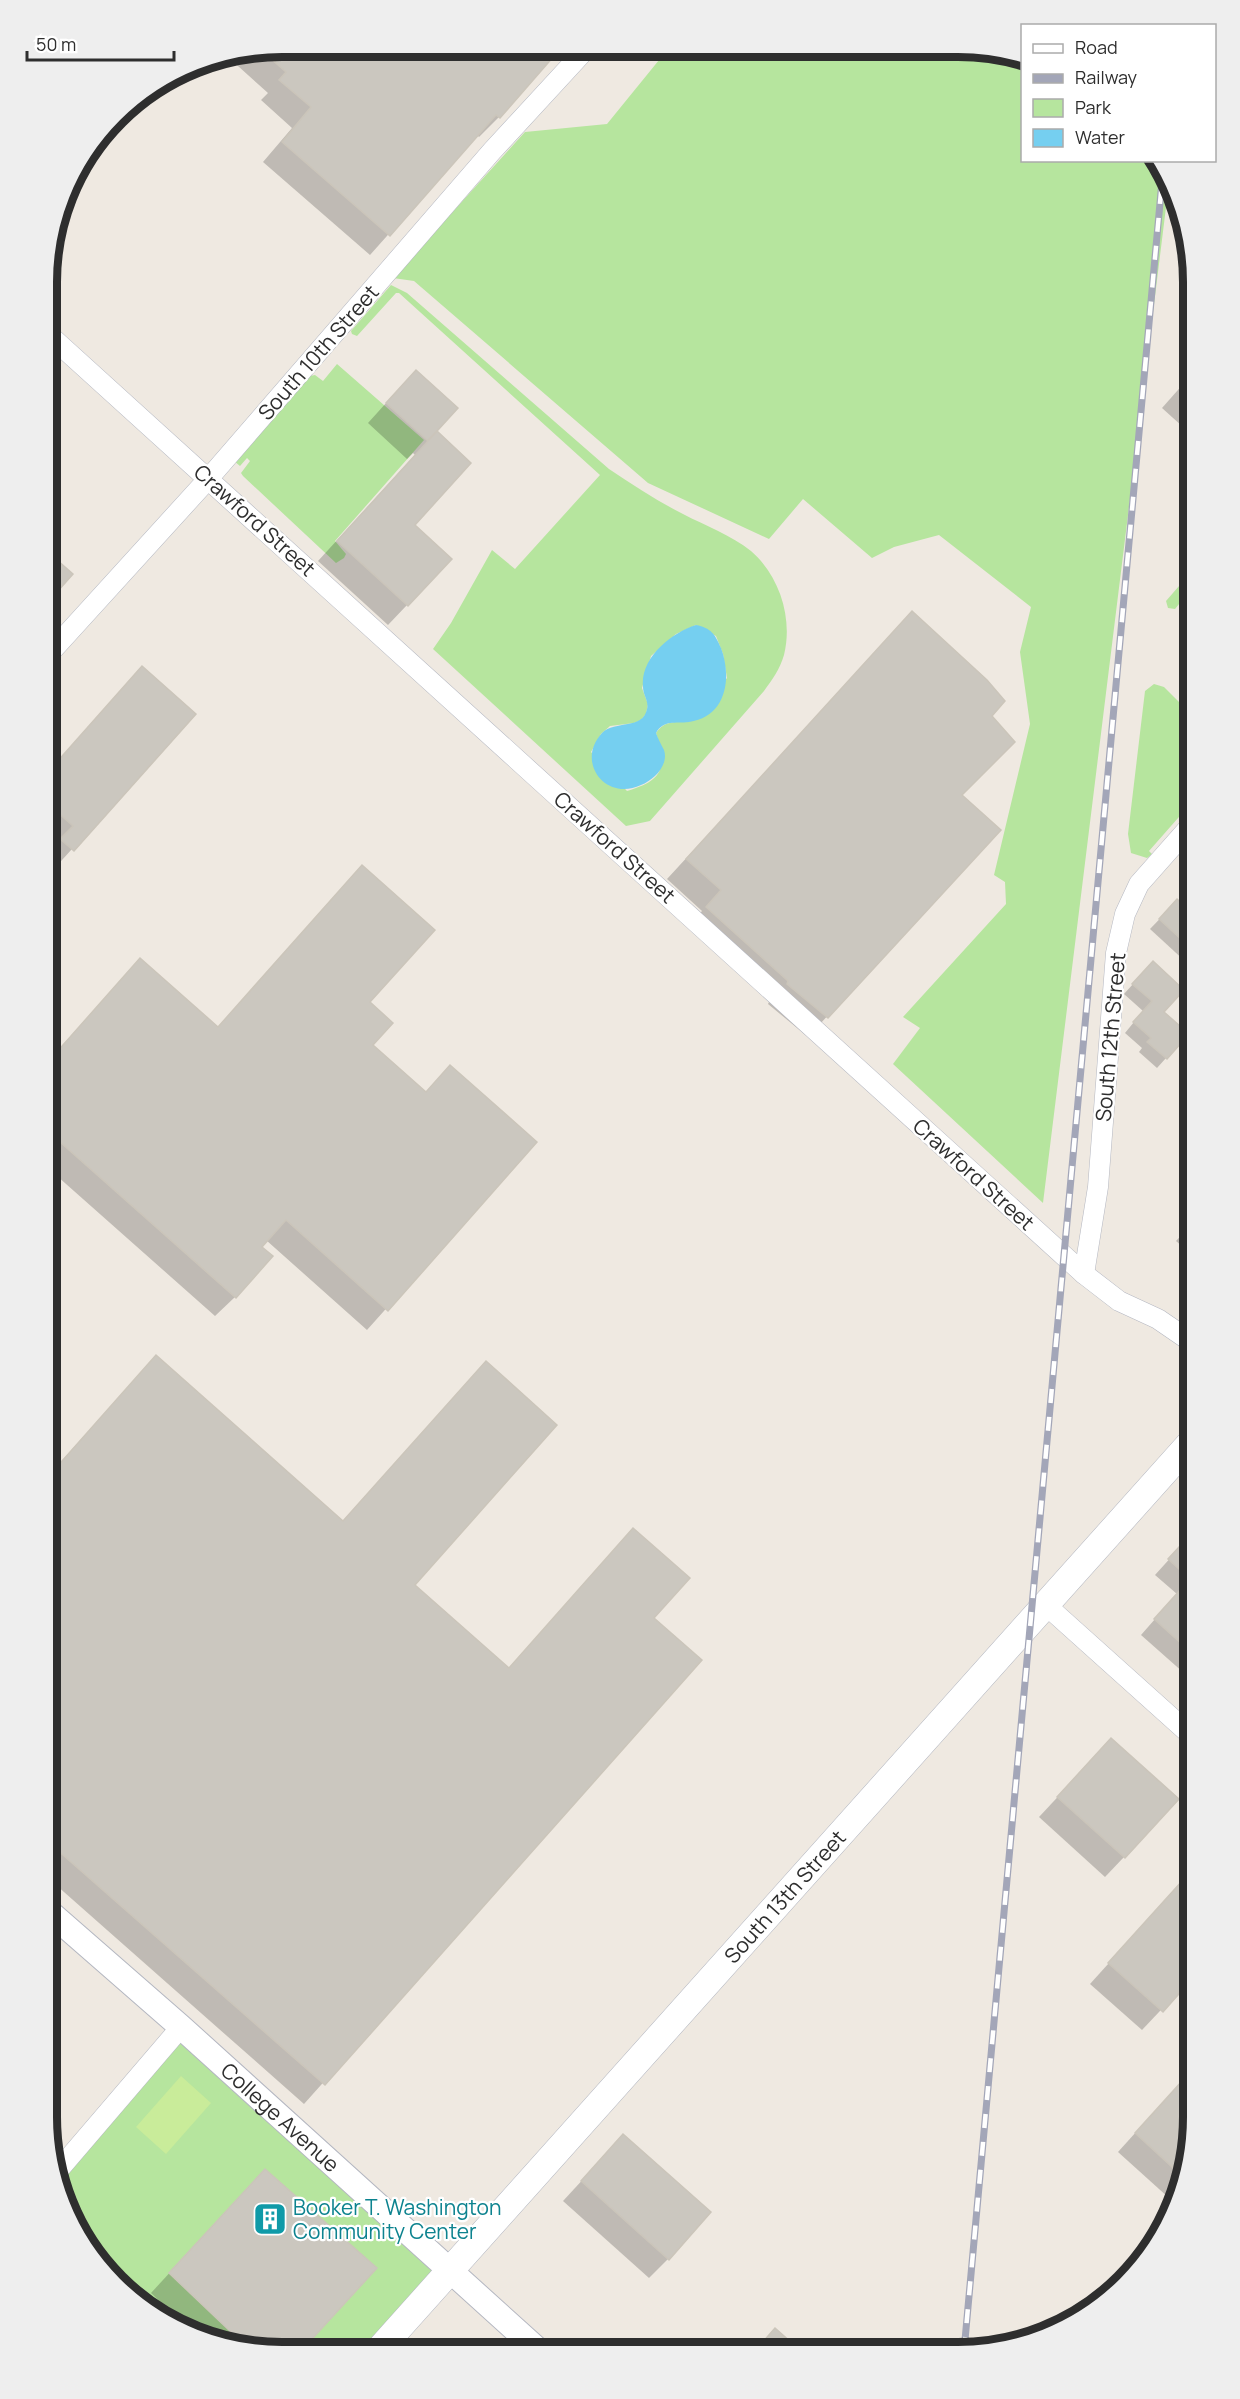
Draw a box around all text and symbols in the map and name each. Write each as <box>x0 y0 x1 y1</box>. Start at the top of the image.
scale bar <box>27 24 174 62</box>
legend <box>1021 24 1216 162</box>
text: 50 m <box>36 32 76 56</box>
text: Road <box>1075 35 1118 59</box>
text: Railway <box>1075 65 1137 89</box>
text: Park <box>1075 95 1112 119</box>
text: Water <box>1075 125 1125 149</box>
street label: South 10th Street <box>251 278 385 426</box>
street label: Crawford Street <box>188 458 322 582</box>
street label: Crawford Street <box>548 785 682 909</box>
street label: South 12th Street <box>1089 951 1131 1123</box>
street label: Crawford Street <box>907 1112 1041 1236</box>
street label: South 13th Street <box>718 1824 852 1969</box>
street label: College Avenue <box>215 2056 346 2178</box>
place label: Booker T. Washington Community Center <box>293 2193 501 2245</box>
building icon: Booker T. Washington Community Center <box>252 2201 288 2237</box>

